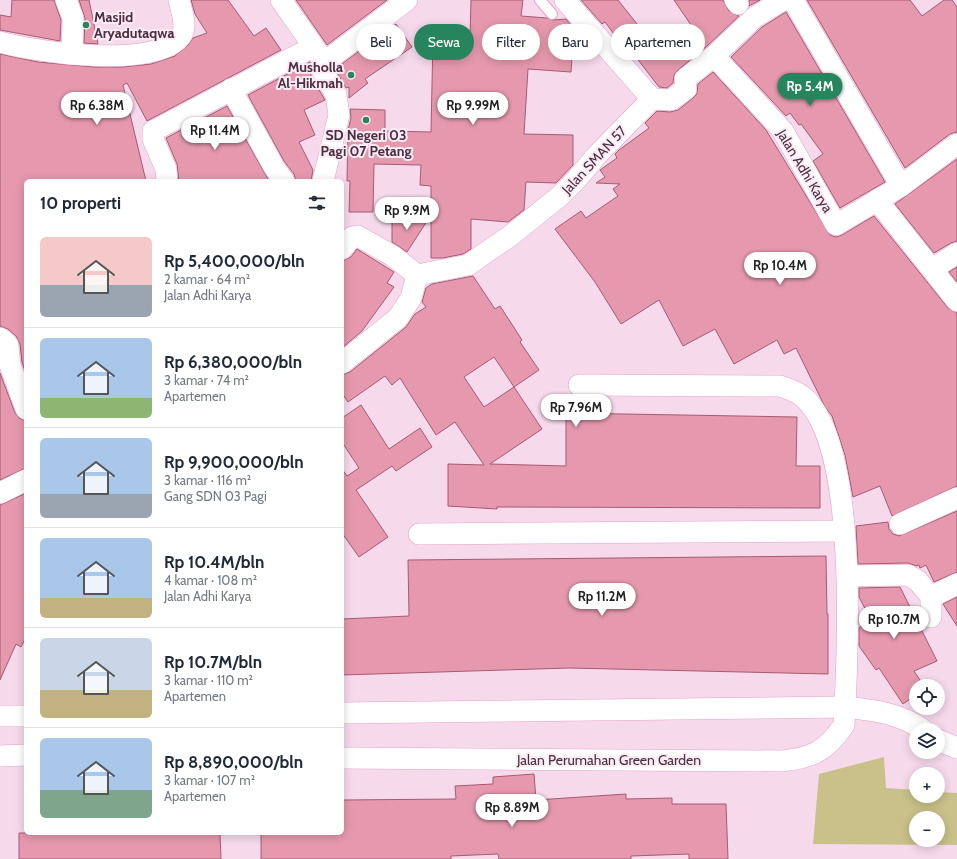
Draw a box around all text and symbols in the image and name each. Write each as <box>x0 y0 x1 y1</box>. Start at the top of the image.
place label: Masjid Aryadutaqwa <box>94 8 174 42</box>
marker: Masjid Aryadutaqwa <box>81 20 91 30</box>
chip: Beli <box>356 24 406 60</box>
chip: Sewa <box>414 24 474 60</box>
chip: Filter <box>482 24 540 60</box>
chip: Baru <box>548 24 603 60</box>
chip: Apartemen <box>611 24 705 60</box>
place label: Musholla Al-Hikmah <box>278 58 343 92</box>
marker: Musholla Al-Hikmah <box>346 70 356 80</box>
pin: Rp 5.4M <box>773 73 847 107</box>
text: Rp 5.4M <box>786 78 834 94</box>
pin: Rp 6.38M <box>56 92 138 126</box>
pin: Rp 9.99M <box>432 92 514 126</box>
text: Rp 6.38M <box>70 97 124 113</box>
text: Rp 9.99M <box>446 97 500 113</box>
marker: SD Negeri 03 Pagi 07 Petang <box>361 115 371 125</box>
pin: Rp 11.4M <box>174 117 256 151</box>
text: Rp 11.4M <box>190 122 240 138</box>
street label: Jalan SMAN 57 <box>557 122 630 199</box>
street label: Jalan Adhi Karya <box>773 125 837 216</box>
place label: SD Negeri 03 Pagi 07 Petang <box>320 126 412 160</box>
icon: filters <box>306 192 328 214</box>
text: 10 properti <box>40 193 121 213</box>
pin: Rp 9.9M <box>370 197 444 231</box>
text: Rp 9.9M <box>384 202 430 218</box>
text: Rp 5,400,000/bln <box>164 251 305 271</box>
pin: Rp 10.4M <box>739 252 821 286</box>
icon: home <box>72 253 120 301</box>
text: Rp 10.4M <box>753 257 807 273</box>
text: 2 kamar · 64 m² <box>164 271 250 287</box>
text: Jalan Adhi Karya <box>164 287 251 303</box>
text: Rp 6,380,000/bln <box>164 352 302 372</box>
icon: home <box>72 354 120 402</box>
text: 3 kamar · 74 m² <box>164 372 249 388</box>
text: Apartemen <box>164 388 226 404</box>
pin: Rp 7.96M <box>535 394 617 428</box>
text: Rp 7.96M <box>550 399 602 415</box>
text: Rp 9,900,000/bln <box>164 452 304 472</box>
icon: home <box>72 454 120 502</box>
text: 3 kamar · 116 m² <box>164 472 251 488</box>
text: Gang SDN 03 Pagi <box>164 488 267 504</box>
text: Rp 10.4M/bln <box>164 552 264 572</box>
icon: home <box>72 554 120 602</box>
text: 4 kamar · 108 m² <box>164 572 257 588</box>
pin: Rp 11.2M <box>561 583 643 617</box>
text: Jalan Adhi Karya <box>164 588 251 604</box>
text: Rp 11.2M <box>578 588 626 604</box>
pin: Rp 10.7M <box>853 606 935 640</box>
text: Rp 10.7M <box>868 611 920 627</box>
text: Rp 10.7M/bln <box>164 652 262 672</box>
icon: home <box>72 654 120 702</box>
text: 3 kamar · 110 m² <box>164 672 253 688</box>
map controls <box>909 679 945 847</box>
button: locate <box>909 679 945 715</box>
text: Apartemen <box>164 688 226 704</box>
button: layers <box>909 723 945 759</box>
street label: Jalan Perumahan Green Garden <box>516 751 701 769</box>
text: Rp 8,890,000/bln <box>164 752 303 772</box>
icon: home <box>72 754 120 802</box>
button: + <box>909 767 945 803</box>
text: 3 kamar · 107 m² <box>164 772 255 788</box>
text: Apartemen <box>164 788 226 804</box>
pin: Rp 8.89M <box>471 794 553 828</box>
text: Rp 8.89M <box>485 799 540 815</box>
button: − <box>909 811 945 847</box>

